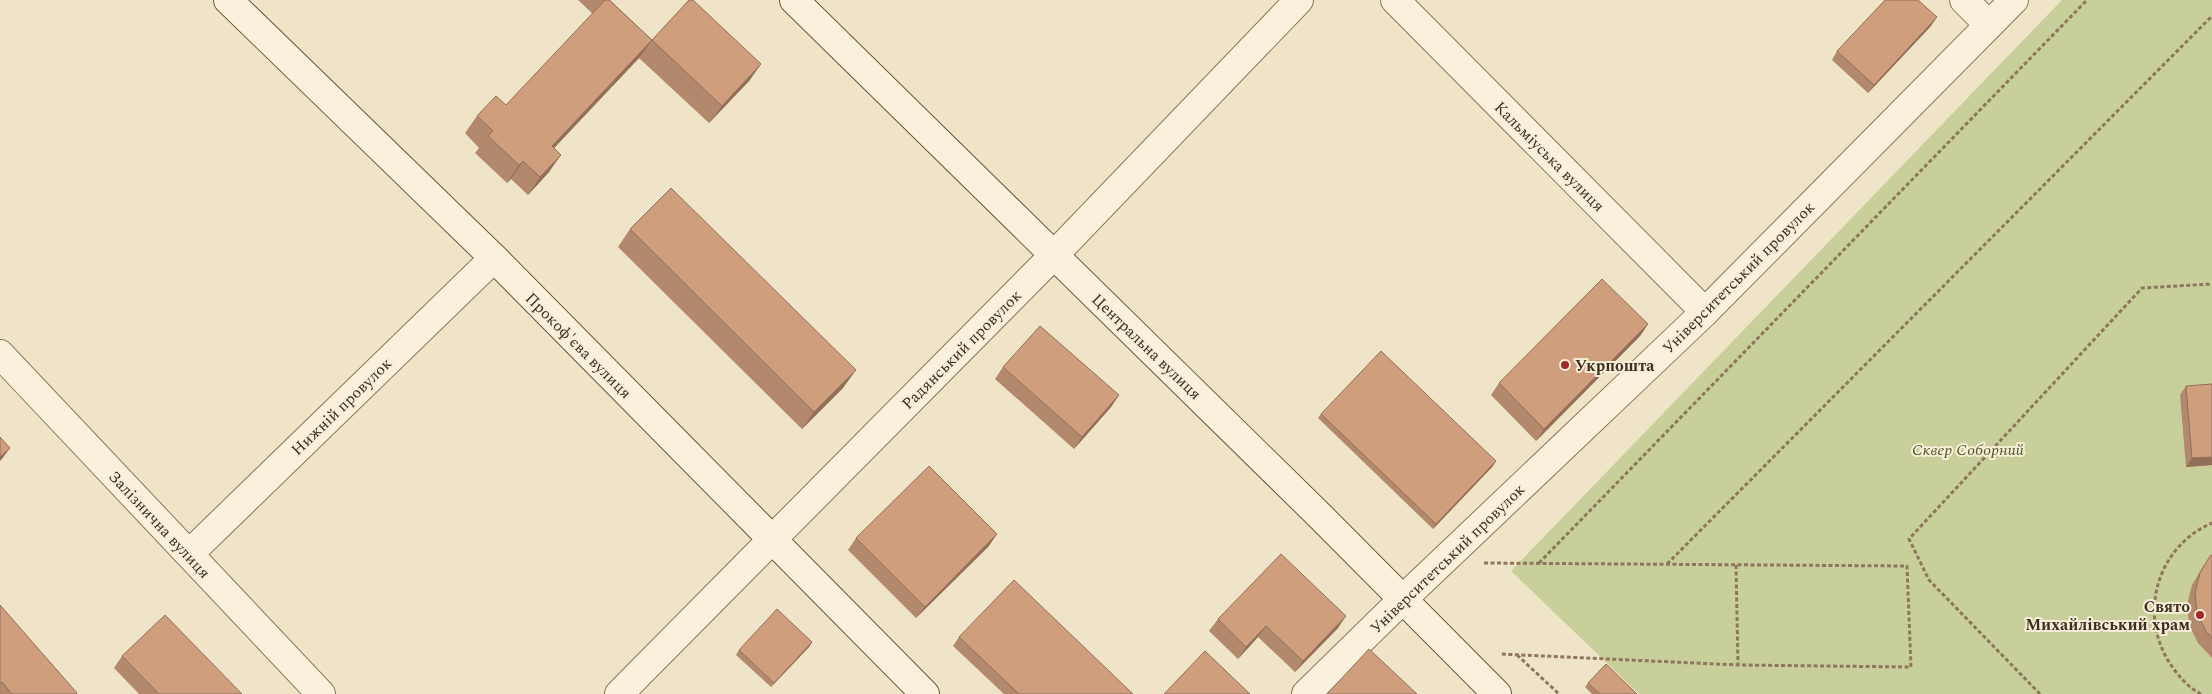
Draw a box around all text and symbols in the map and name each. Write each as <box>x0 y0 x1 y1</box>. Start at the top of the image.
street label: Кальміуська вулиця <box>1489 96 1610 217</box>
street label: Університетський провулок <box>1657 196 1821 360</box>
street label: Радянський провулок <box>896 284 1027 415</box>
street label: Прокоф'єва вулиця <box>519 287 637 405</box>
street label: Центральна вулиця <box>1086 288 1207 406</box>
street label: Нижній провулок <box>286 352 398 461</box>
place label: Укрпошта <box>1575 354 1655 378</box>
marker: Укрпошта <box>1559 359 1571 371</box>
park label: Сквер Соборний <box>1912 438 2025 462</box>
street label: Залізнична вулиця <box>103 465 216 584</box>
street label: Університетський провулок <box>1365 478 1531 639</box>
place label: Свято Михайлівський храм <box>2025 595 2190 637</box>
marker: Свято Михайлівський храм <box>2194 609 2206 621</box>

